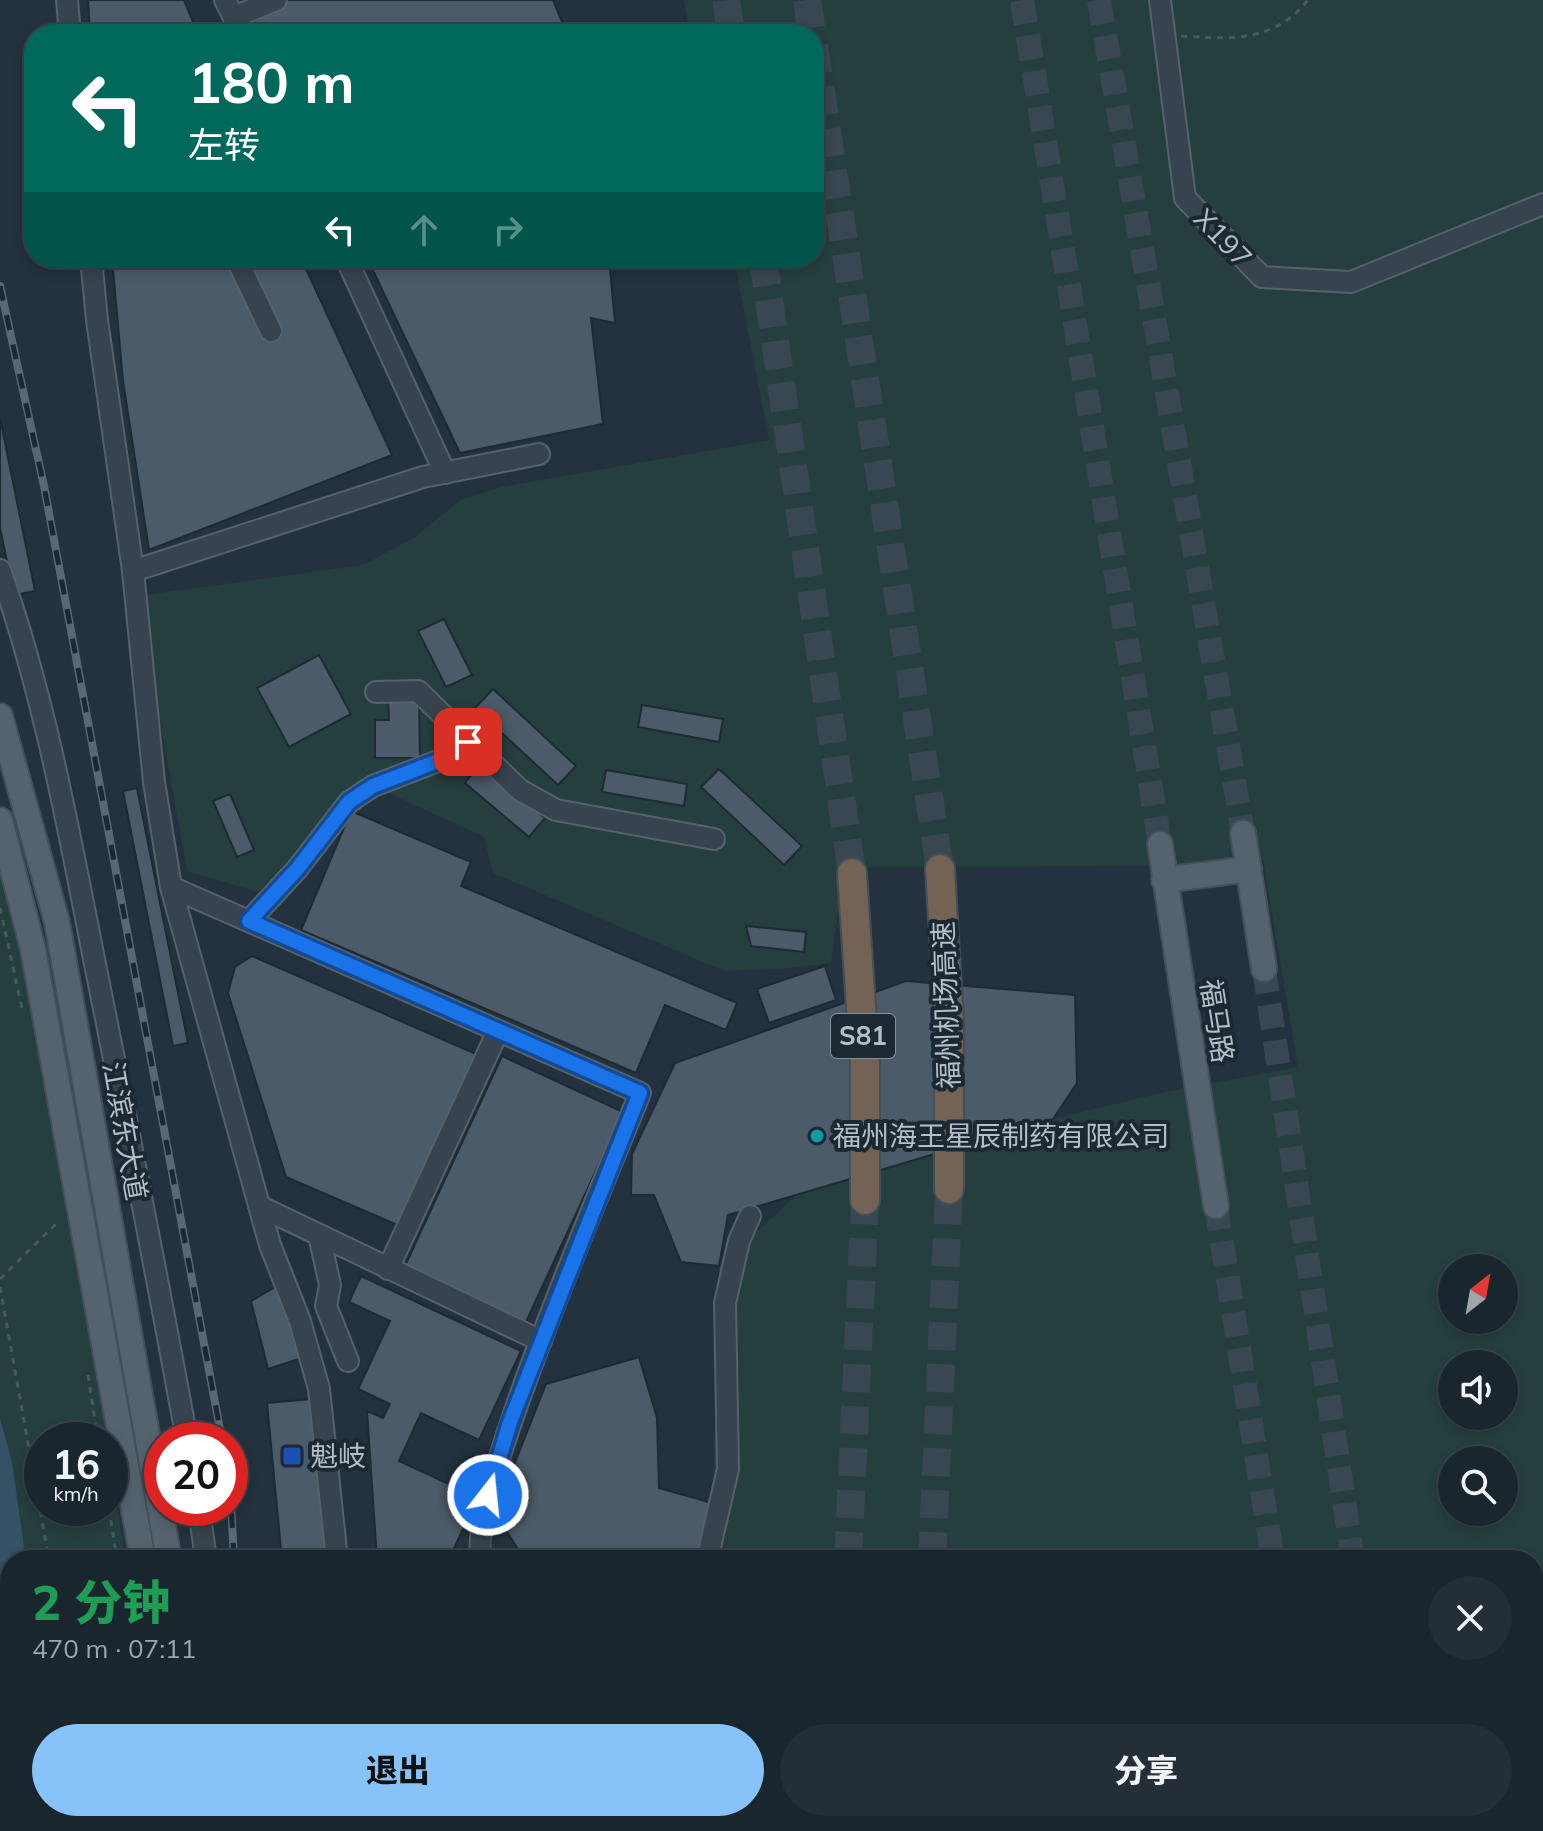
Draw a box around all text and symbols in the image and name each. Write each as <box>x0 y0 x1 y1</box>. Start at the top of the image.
text: 180 m <box>188 47 355 117</box>
icon: left <box>56 56 160 160</box>
text: 左转 <box>188 122 260 167</box>
street label: X197 <box>1187 201 1260 275</box>
icon: left <box>318 208 362 252</box>
icon: ahead <box>402 208 446 252</box>
icon: right <box>486 208 530 252</box>
pin <box>434 708 502 776</box>
icon: arrive <box>446 720 490 764</box>
street label: 福州机场高速 <box>925 920 966 1090</box>
street label: 福马路 <box>1194 977 1241 1065</box>
road number: S81 <box>831 1014 895 1058</box>
street label: 江滨东大道 <box>96 1059 155 1203</box>
place label: 福州海王星辰制药有限公司 <box>833 1118 1169 1153</box>
marker: 福州海王星辰制药有限公司 <box>808 1127 826 1145</box>
north arrow <box>1438 1254 1518 1334</box>
map controls <box>1438 1254 1518 1526</box>
button: sound <box>1438 1350 1518 1430</box>
speed limit sign: 20 <box>144 1422 248 1526</box>
place label: 魁岐 <box>310 1438 366 1473</box>
text: 16 <box>52 1439 100 1489</box>
marker: 魁岐 <box>281 1445 303 1467</box>
button: search <box>1438 1446 1518 1526</box>
position arrow <box>446 1453 530 1537</box>
text: km/h <box>53 1481 99 1506</box>
text: 2 分钟 <box>32 1572 170 1632</box>
button: close <box>1428 1576 1512 1660</box>
text: 470 m · 07:11 <box>32 1632 196 1665</box>
button: 退出 <box>32 1724 764 1816</box>
button: 分享 <box>780 1724 1512 1816</box>

